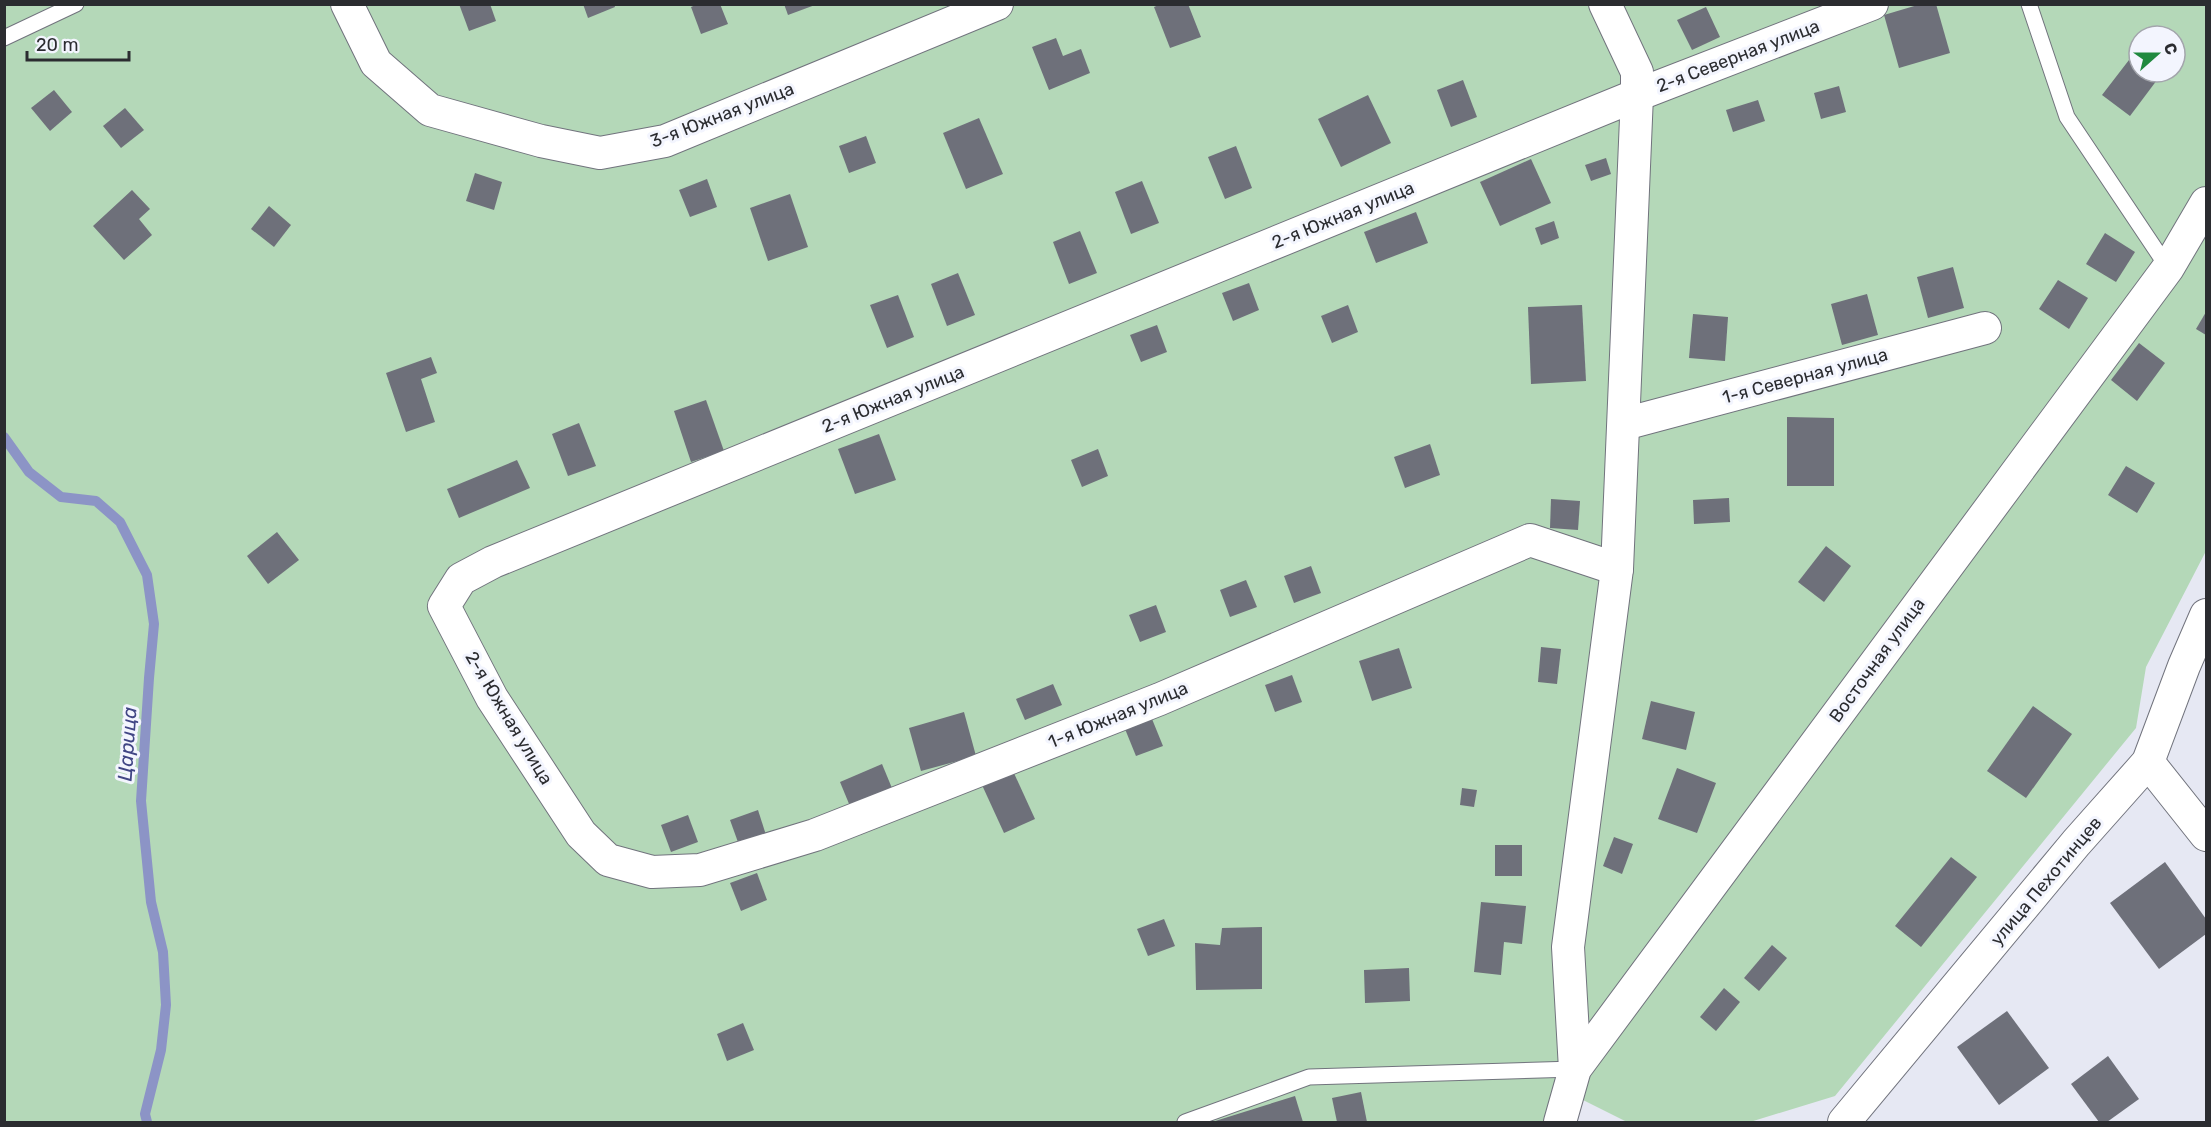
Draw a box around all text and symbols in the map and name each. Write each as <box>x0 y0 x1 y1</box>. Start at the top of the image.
street label: 2-я Северная улица <box>1653 15 1823 97</box>
scale bar <box>27 24 129 62</box>
north arrow <box>2127 24 2187 84</box>
text: 20 m <box>36 34 78 56</box>
text: С <box>2160 40 2181 57</box>
street label: 3-я Южная улица <box>647 77 797 153</box>
street label: 2-я Южная улица <box>1269 176 1417 254</box>
street label: 1-я Северная улица <box>1720 343 1890 409</box>
street label: 2-я Южная улица <box>819 360 967 438</box>
street label: Восточная улица <box>1824 593 1930 727</box>
street label: 2-я Южная улица <box>461 647 557 789</box>
street label: 1-я Южная улица <box>1045 677 1191 753</box>
water label: Царица <box>112 706 142 782</box>
street label: улица Пехотинцев <box>1986 812 2106 950</box>

